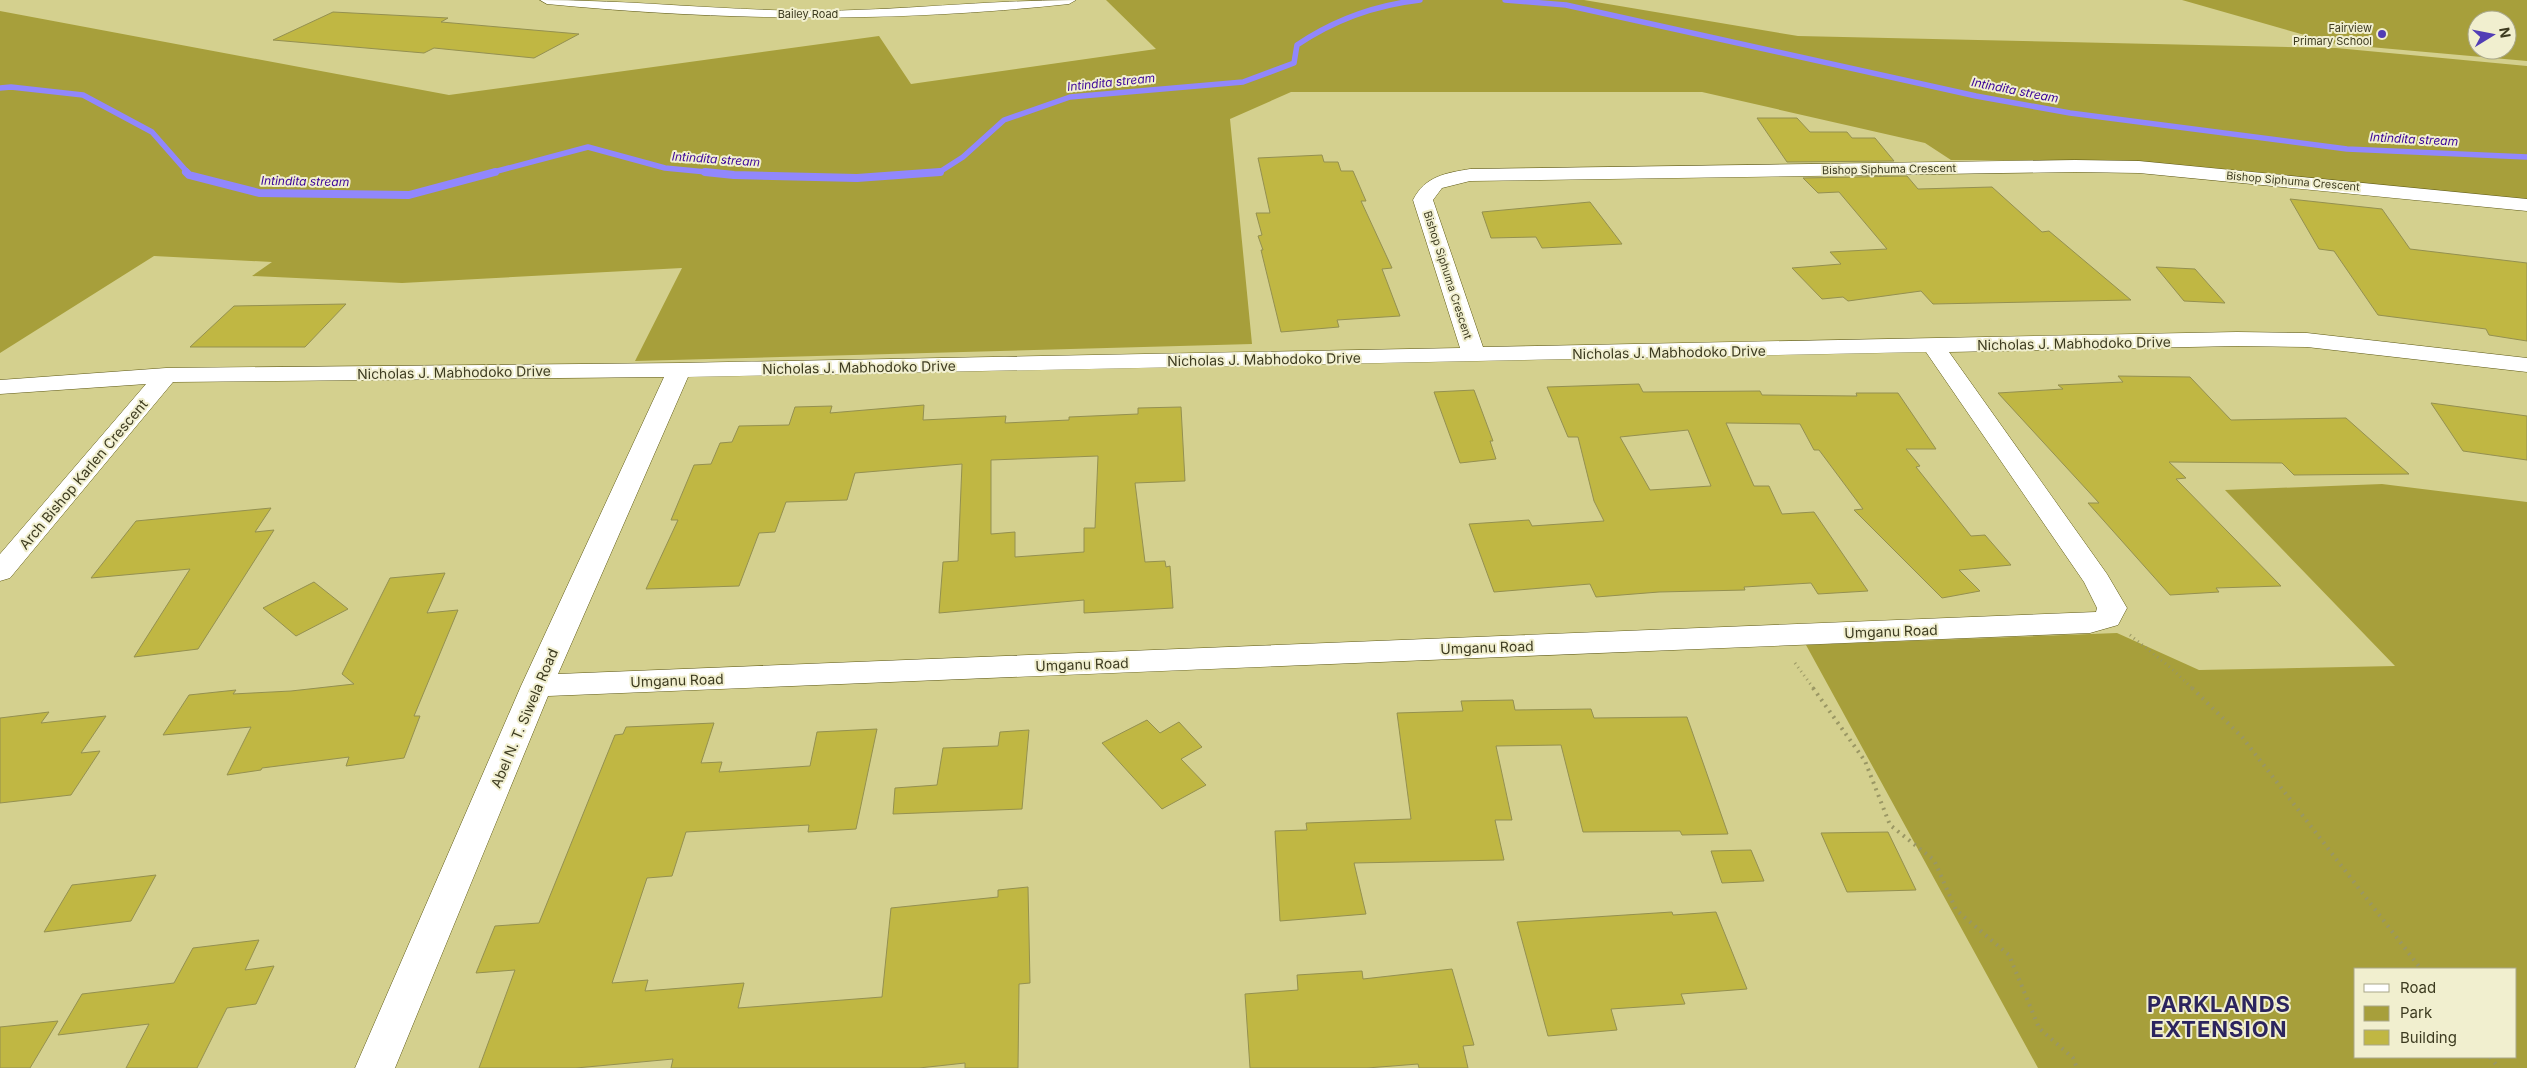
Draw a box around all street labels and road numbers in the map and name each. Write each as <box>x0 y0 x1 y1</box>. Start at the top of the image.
street label: Bailey Road <box>778 7 838 21</box>
street label: Bishop Siphuma Crescent <box>1822 161 1956 177</box>
street label: Bishop Siphuma Crescent <box>2226 168 2361 194</box>
street label: Bishop Siphuma Crescent <box>1421 209 1475 341</box>
street label: Nicholas J. Mabhodoko Drive <box>1977 333 2171 353</box>
street label: Nicholas J. Mabhodoko Drive <box>1572 342 1766 362</box>
street label: Nicholas J. Mabhodoko Drive <box>1167 349 1361 369</box>
street label: Nicholas J. Mabhodoko Drive <box>762 357 956 377</box>
street label: Nicholas J. Mabhodoko Drive <box>357 362 551 382</box>
street label: Arch Bishop Karlen Crescent <box>15 395 151 552</box>
street label: Umganu Road <box>1844 621 1938 641</box>
street label: Umganu Road <box>1440 637 1534 657</box>
street label: Abel N. T. Siwela Road <box>487 646 561 790</box>
street label: Umganu Road <box>1035 654 1129 674</box>
street label: Umganu Road <box>630 670 724 690</box>

